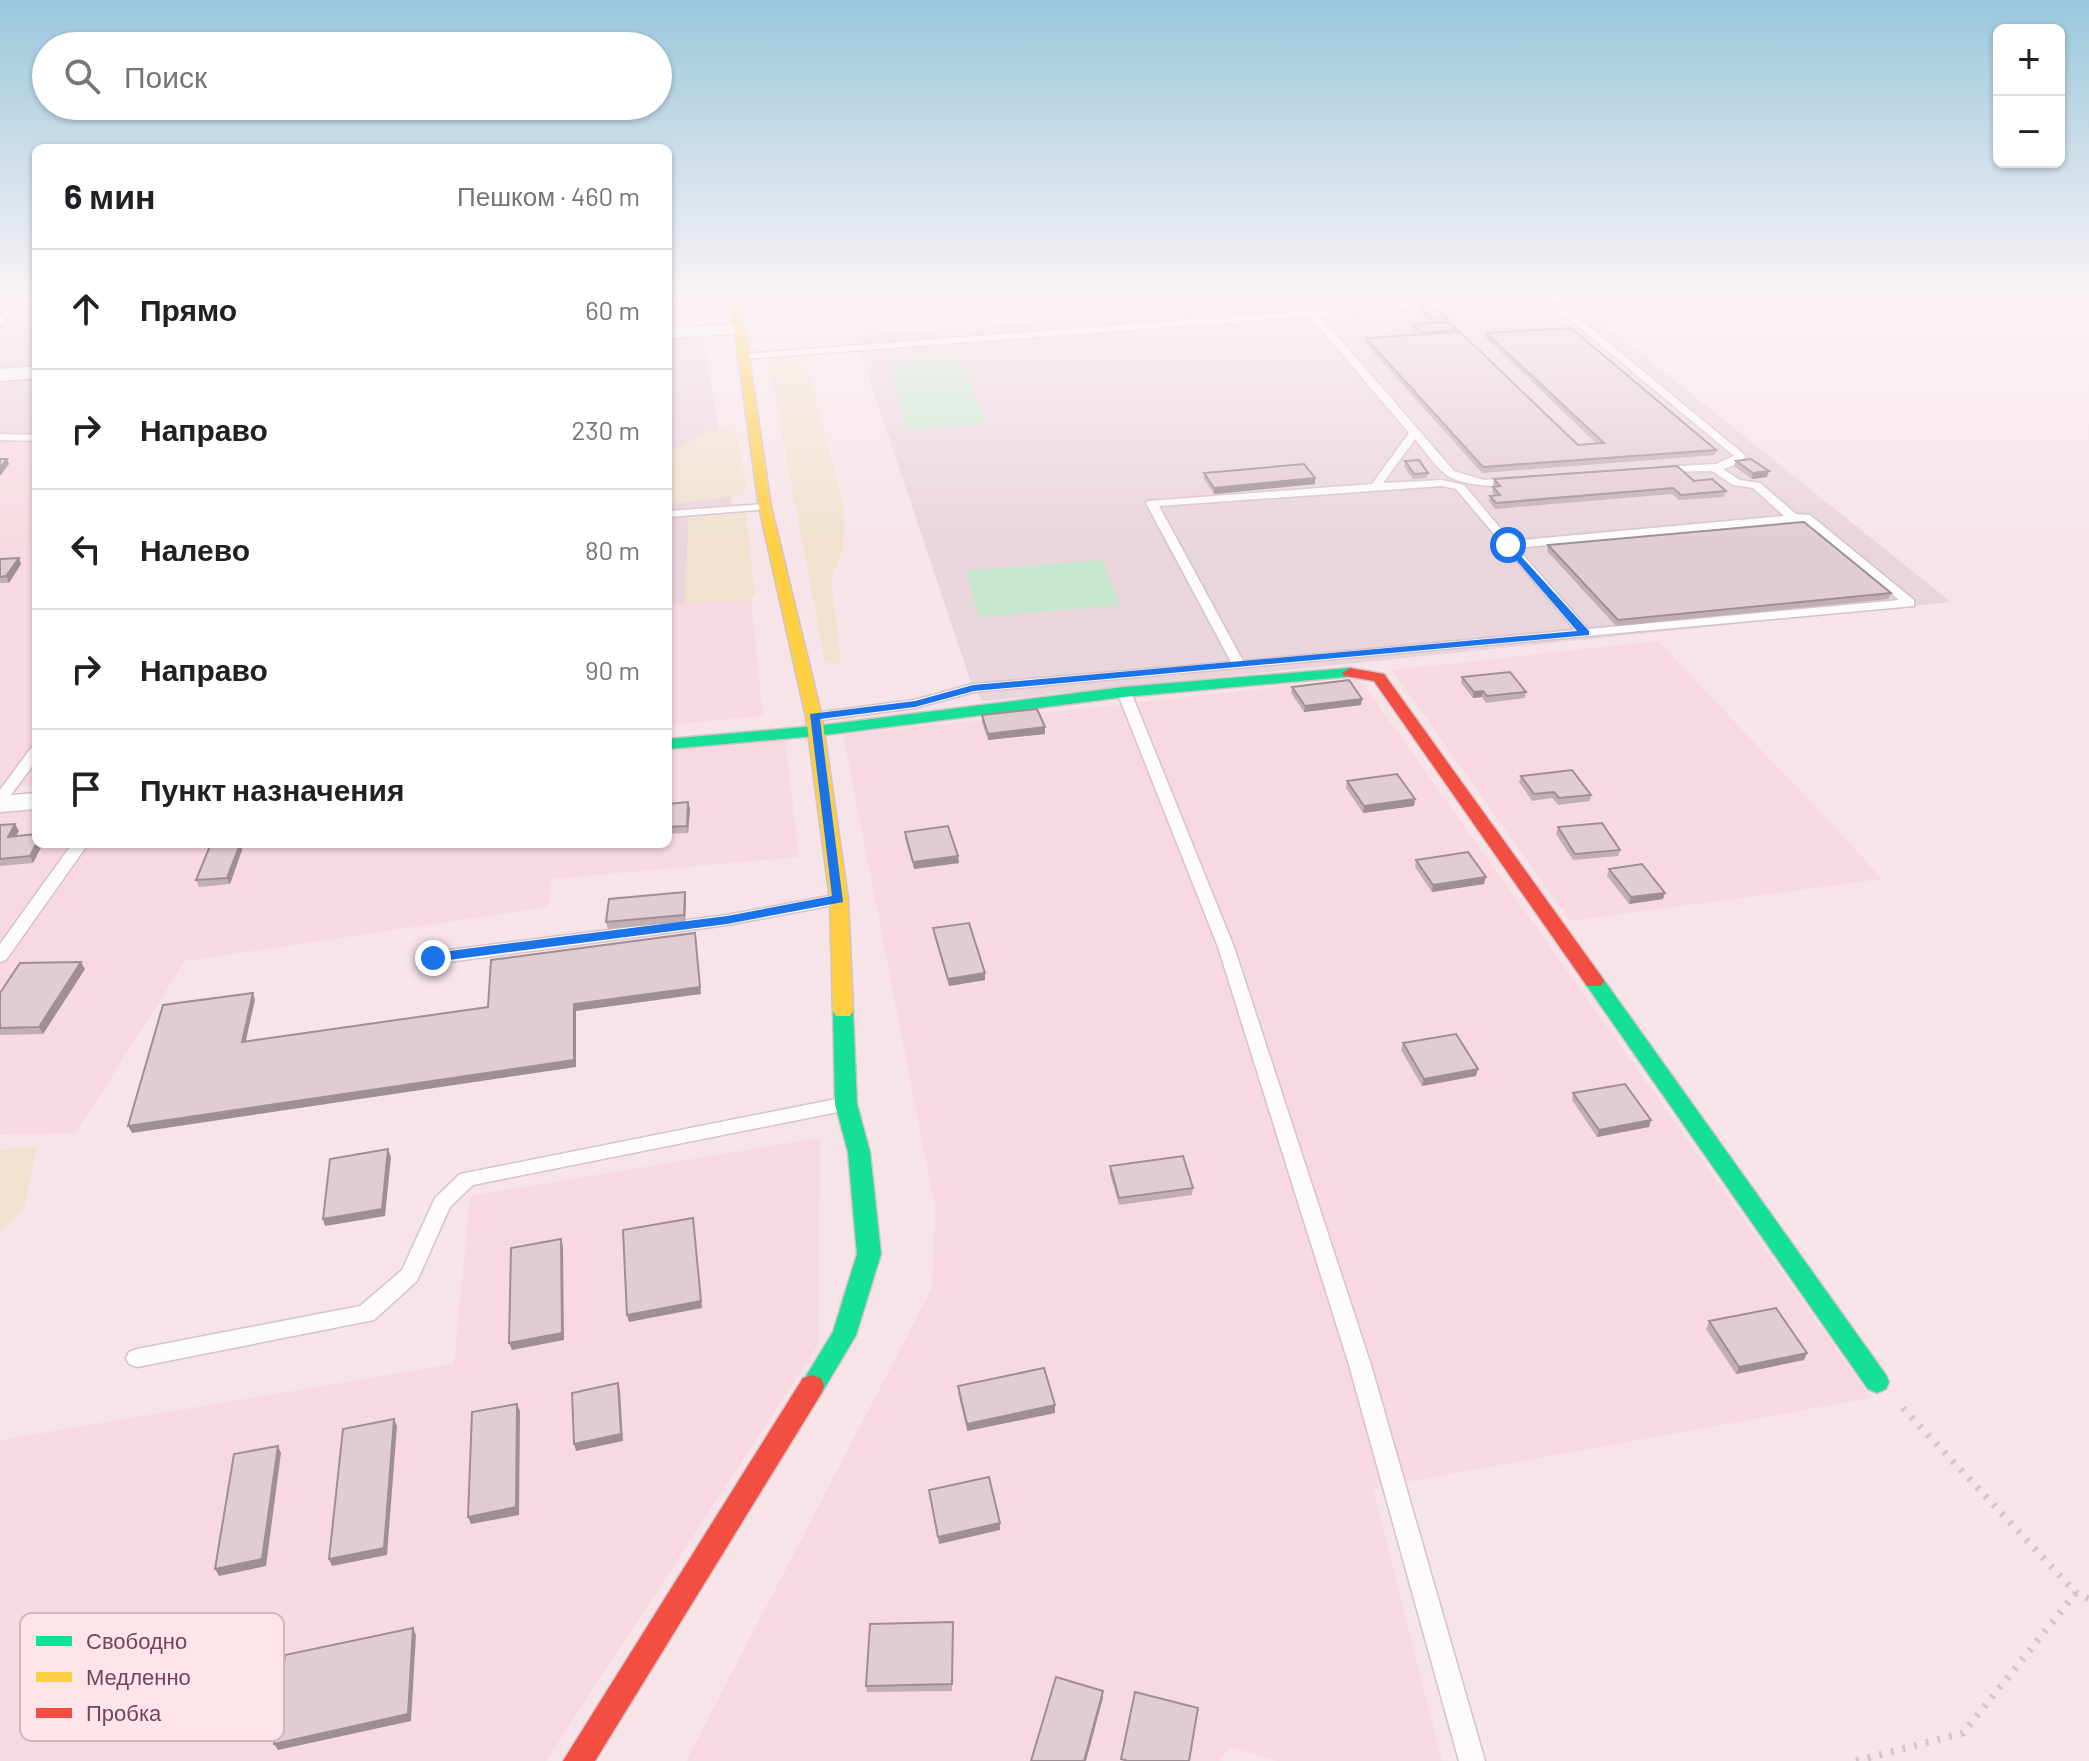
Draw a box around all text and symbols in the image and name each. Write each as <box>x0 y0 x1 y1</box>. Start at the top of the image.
map controls <box>1993 24 2065 168</box>
button: + <box>1993 24 2065 96</box>
search box <box>32 32 672 120</box>
icon: search <box>60 54 104 98</box>
text: Поиск <box>124 58 207 94</box>
button: − <box>1993 96 2065 168</box>
text: 6 мин <box>64 175 156 216</box>
text: Пешком · 460 m <box>457 180 640 211</box>
icon: ahead <box>64 287 108 331</box>
text: Прямо <box>140 291 237 327</box>
text: 60 m <box>585 294 640 325</box>
icon: right <box>64 407 108 451</box>
text: Направо <box>140 411 268 447</box>
text: 230 m <box>571 414 640 445</box>
icon: left <box>64 527 108 571</box>
route start <box>1490 527 1526 563</box>
text: Налево <box>140 531 250 567</box>
text: 80 m <box>585 534 640 565</box>
icon: right <box>64 647 108 691</box>
text: Направо <box>140 651 268 687</box>
text: 90 m <box>585 654 640 685</box>
icon: arrive <box>64 767 108 811</box>
text: Пункт назначения <box>140 771 404 807</box>
route end <box>415 940 451 976</box>
legend <box>20 1613 284 1741</box>
text: Свободно <box>86 1627 187 1654</box>
text: Медленно <box>86 1663 191 1690</box>
text: Пробка <box>86 1699 162 1726</box>

